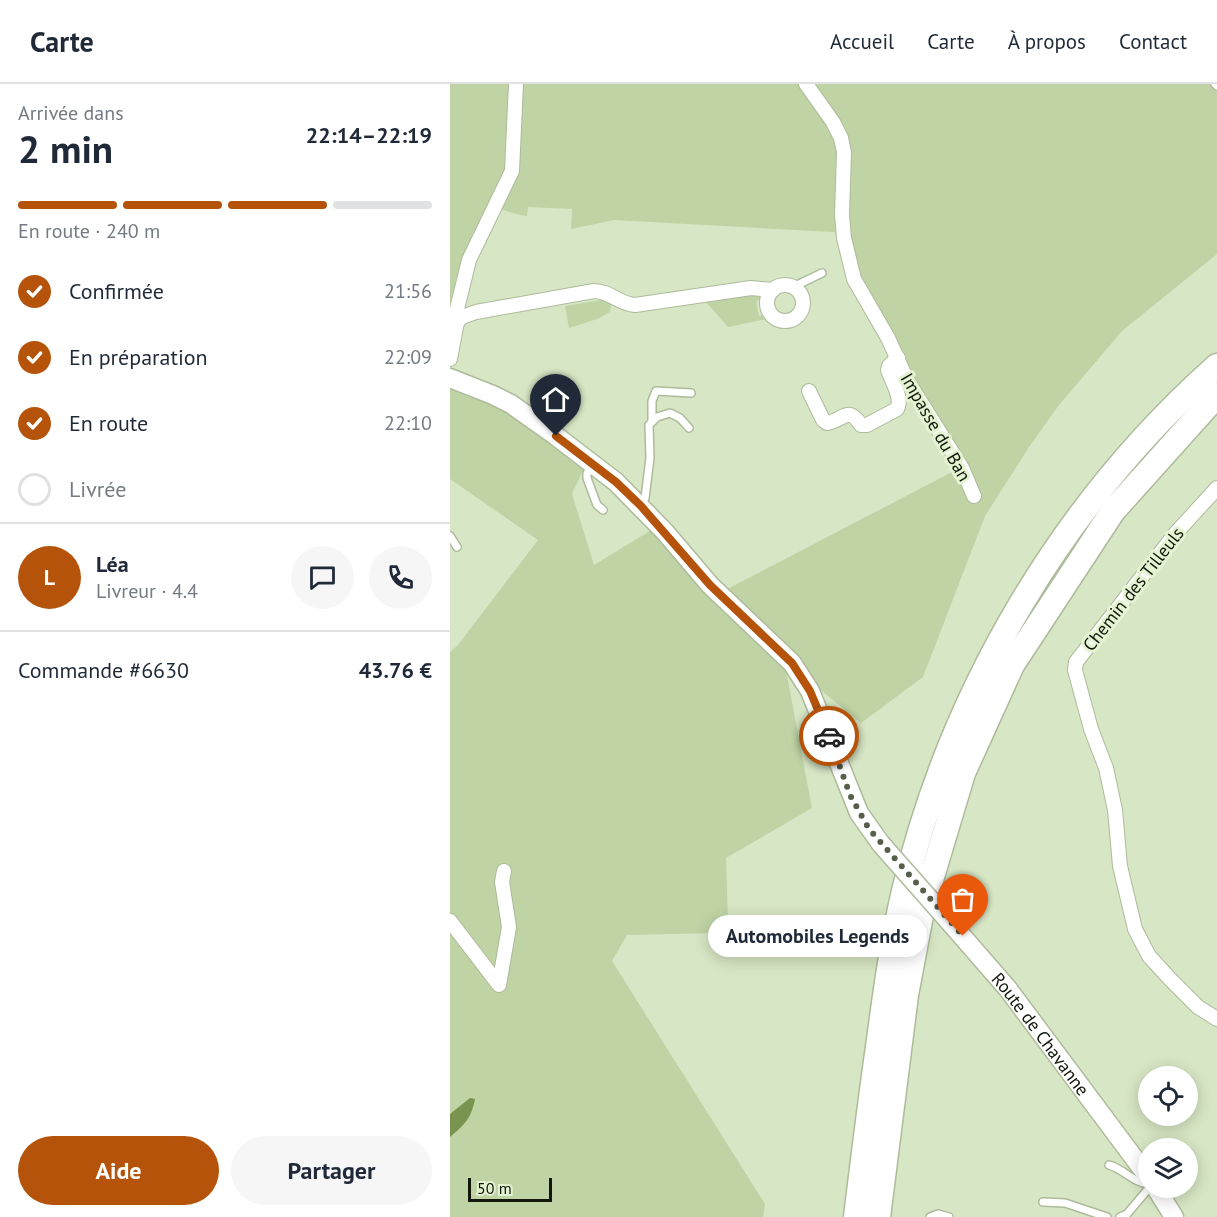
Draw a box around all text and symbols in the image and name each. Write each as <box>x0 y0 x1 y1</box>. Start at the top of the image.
text: Carte <box>30 23 94 60</box>
text: Accueil <box>830 28 894 55</box>
text: Carte <box>927 28 975 55</box>
text: À propos <box>1008 28 1086 55</box>
text: Contact <box>1119 28 1187 55</box>
text: Arrivée dans <box>18 100 124 126</box>
text: 22:14–22:19 <box>306 121 432 149</box>
text: 2 min <box>18 123 113 174</box>
text: En route · 240 m <box>18 218 160 244</box>
icon: check <box>18 275 51 308</box>
text: Confirmée <box>69 277 164 305</box>
text: 21:56 <box>384 278 432 304</box>
icon: check <box>18 341 51 374</box>
text: En préparation <box>69 343 208 371</box>
text: 22:09 <box>384 344 432 370</box>
street label: Impasse du Ban <box>896 369 976 485</box>
pin <box>530 374 581 436</box>
icon: home <box>539 383 572 416</box>
icon: check <box>18 407 51 440</box>
text: En route <box>69 409 148 437</box>
text: 22:10 <box>384 410 432 436</box>
text: Livrée <box>69 475 126 503</box>
street label: Chemin des Tilleuls <box>1077 522 1189 656</box>
button: chat <box>291 546 354 609</box>
button: phone <box>369 546 432 609</box>
text: Léa <box>96 550 129 578</box>
text: L <box>44 563 55 591</box>
text: Livreur · 4.4 <box>96 578 198 604</box>
text: Commande #6630 <box>18 656 189 684</box>
text: 43.76 € <box>359 656 432 684</box>
courier <box>799 706 859 766</box>
icon: car <box>813 720 846 753</box>
pin <box>937 874 988 936</box>
icon: bag <box>946 883 979 916</box>
callout: Automobiles Legends <box>708 915 927 957</box>
text: Automobiles Legends <box>726 923 909 949</box>
street label: Route de Chavanne <box>987 967 1095 1100</box>
map controls <box>1138 1066 1198 1198</box>
button: locate <box>1138 1066 1198 1126</box>
button: Aide <box>18 1136 219 1205</box>
button: Partager <box>231 1136 432 1205</box>
button: layers <box>1138 1138 1198 1198</box>
scale bar <box>468 1175 552 1202</box>
text: 50 m <box>477 1178 512 1198</box>

